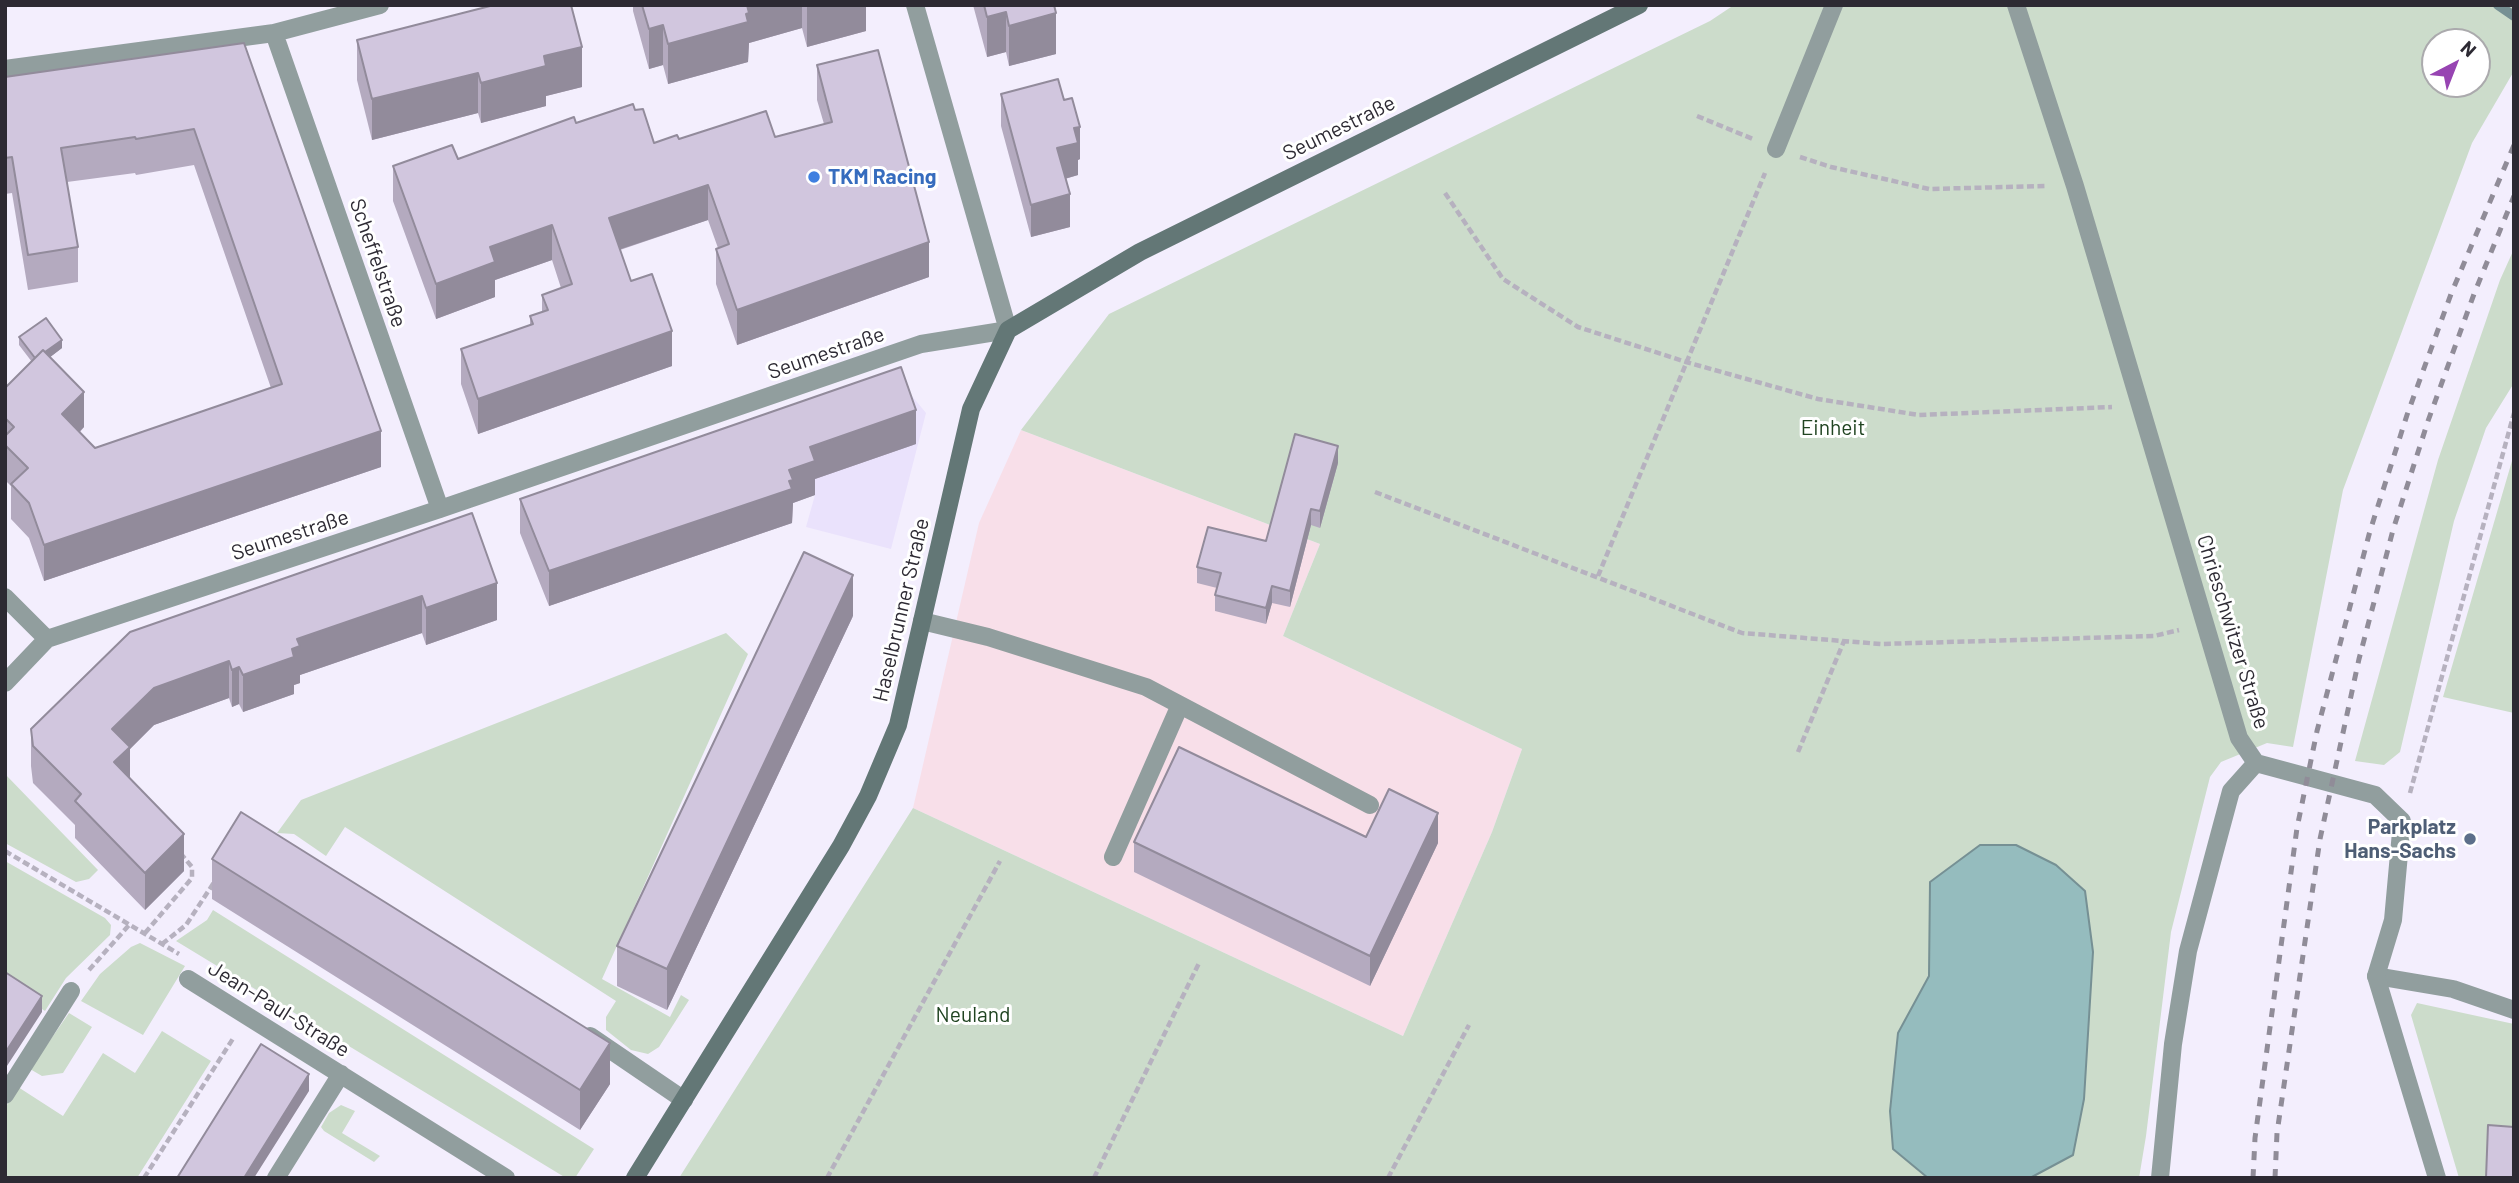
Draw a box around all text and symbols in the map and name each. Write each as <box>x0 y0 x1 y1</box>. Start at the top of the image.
north arrow <box>2421 28 2491 98</box>
text: N <box>2457 36 2481 61</box>
street label: Seumestraße <box>1279 90 1399 166</box>
place label: TKM Racing <box>828 164 936 190</box>
marker: TKM Racing <box>806 169 822 185</box>
street label: Scheffelstraße <box>344 195 412 331</box>
street label: Seumestraße <box>764 321 888 385</box>
park label: Einheit <box>1801 415 1865 441</box>
street label: Seumestraße <box>228 504 352 566</box>
street label: Haselbrunner Straße <box>868 516 934 704</box>
street label: Chrieschwitzer Straße <box>2191 532 2275 732</box>
place label: Parkplatz Hans-Sachs <box>2344 814 2456 864</box>
marker: Parkplatz Hans-Sachs <box>2462 831 2478 847</box>
street label: Jean-Paul-Straße <box>204 955 354 1063</box>
park label: Neuland <box>936 1002 1010 1028</box>

